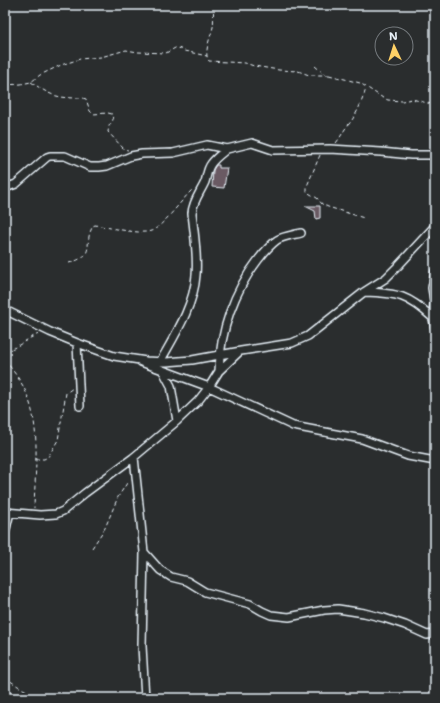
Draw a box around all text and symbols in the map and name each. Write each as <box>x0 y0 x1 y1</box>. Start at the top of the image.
north arrow <box>374 26 414 66</box>
text: N <box>388 29 398 44</box>

